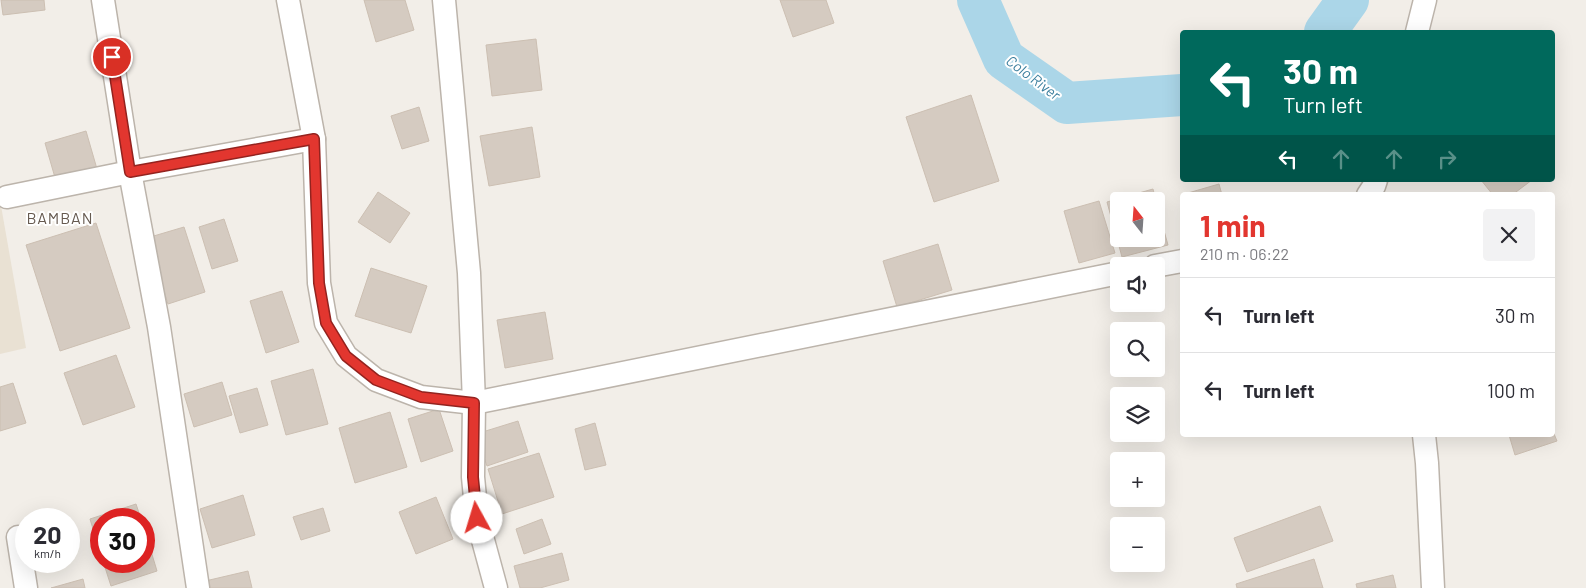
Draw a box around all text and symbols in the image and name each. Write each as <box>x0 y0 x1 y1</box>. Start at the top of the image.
pin <box>91 36 133 78</box>
icon: arrive <box>98 43 126 71</box>
text: 30 m <box>1283 49 1358 91</box>
icon: left <box>1200 50 1265 115</box>
water label: Colo River <box>1003 51 1065 104</box>
text: Turn left <box>1283 91 1363 117</box>
icon: left <box>1274 145 1302 173</box>
icon: ahead <box>1327 145 1355 173</box>
icon: ahead <box>1380 145 1408 173</box>
icon: right <box>1433 145 1461 173</box>
north arrow <box>1110 192 1165 248</box>
map controls <box>1110 192 1165 572</box>
text: 1 min <box>1200 207 1266 243</box>
district label: BAMBAN <box>26 208 94 227</box>
button: close <box>1483 209 1535 261</box>
text: 210 m · 06:22 <box>1200 244 1289 263</box>
button: sound <box>1110 257 1165 312</box>
icon: left <box>1200 301 1228 329</box>
text: Turn left <box>1243 304 1314 327</box>
text: 30 m <box>1495 304 1535 327</box>
button: search <box>1110 322 1165 377</box>
icon: left <box>1200 376 1228 404</box>
text: Turn left <box>1243 379 1314 402</box>
text: 100 m <box>1487 379 1535 402</box>
button: layers <box>1110 387 1165 442</box>
button: + <box>1110 452 1165 507</box>
position arrow <box>450 491 502 543</box>
speed limit sign: 30 <box>90 508 155 573</box>
button: − <box>1110 517 1165 572</box>
text: 20 <box>33 519 62 549</box>
text: km/h <box>34 546 61 560</box>

